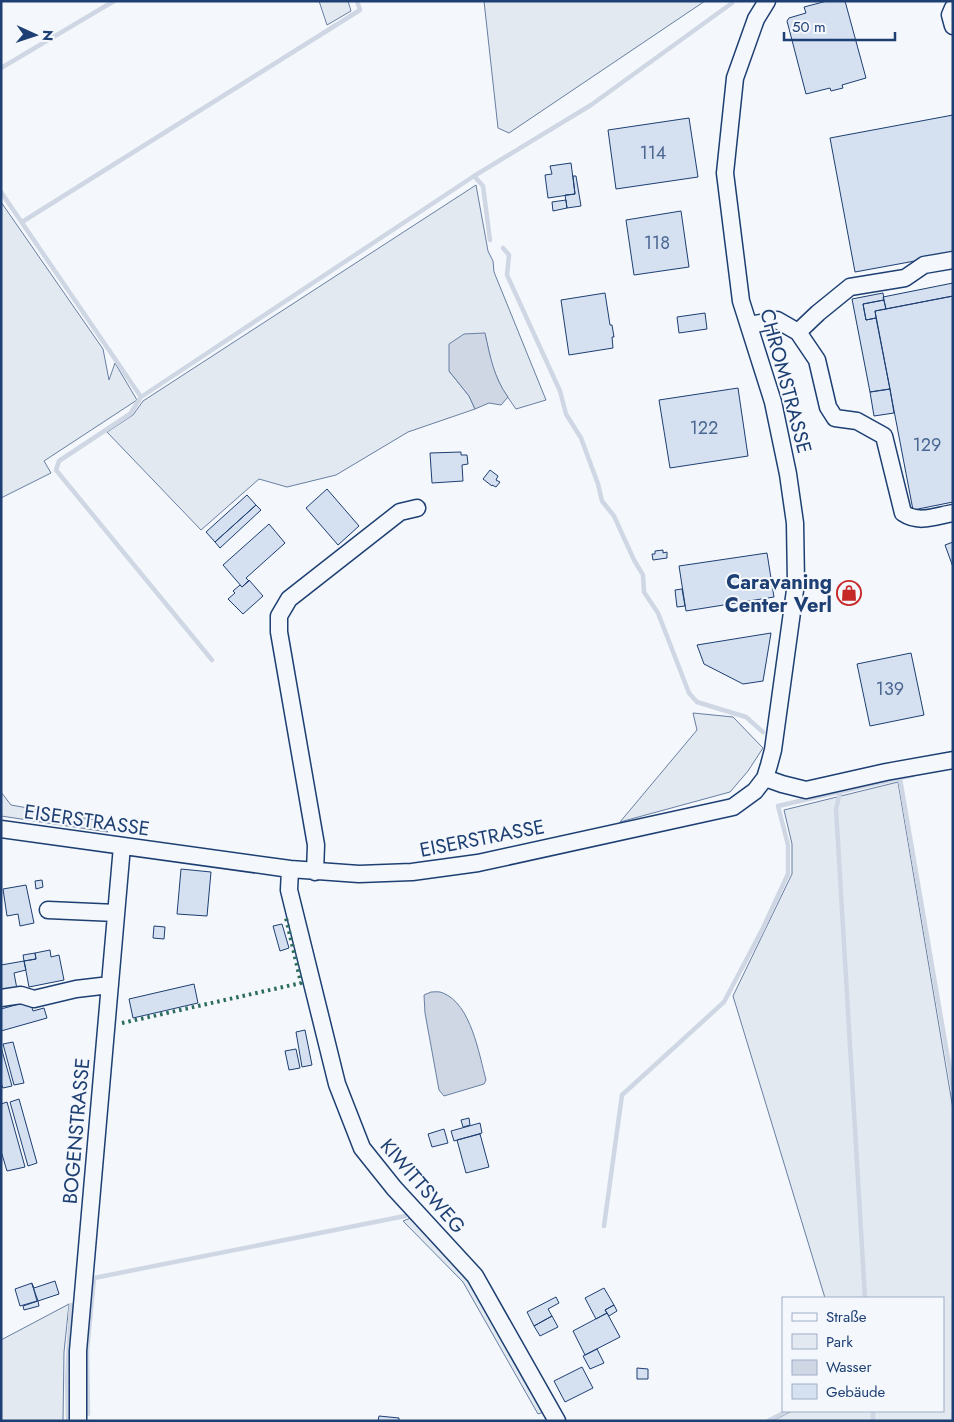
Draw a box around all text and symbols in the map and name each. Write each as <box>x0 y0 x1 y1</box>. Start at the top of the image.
north arrow <box>10 10 60 60</box>
scale bar <box>784 10 895 42</box>
text: 50 m <box>792 16 826 38</box>
text: N <box>38 30 58 42</box>
house number: 114 <box>640 140 666 166</box>
house number: 118 <box>644 230 670 256</box>
street label: CHROMSTRASSE <box>752 306 819 457</box>
house number: 122 <box>690 415 718 441</box>
house number: 129 <box>913 432 941 458</box>
place label: Caravaning Center Verl <box>725 568 832 620</box>
shop icon: Caravaning Center Verl <box>836 580 862 606</box>
house number: 139 <box>876 676 904 702</box>
street label: EISERSTRASSE <box>22 797 152 844</box>
street label: EISERSTRASSE <box>417 812 547 865</box>
street label: BOGENSTRASSE <box>56 1057 97 1205</box>
street label: KIWITTSWEG <box>373 1133 472 1240</box>
legend <box>782 1297 944 1412</box>
text: Straße <box>826 1306 867 1328</box>
text: Park <box>826 1331 853 1353</box>
text: Wasser <box>826 1356 872 1378</box>
text: Gebäude <box>826 1381 886 1403</box>

